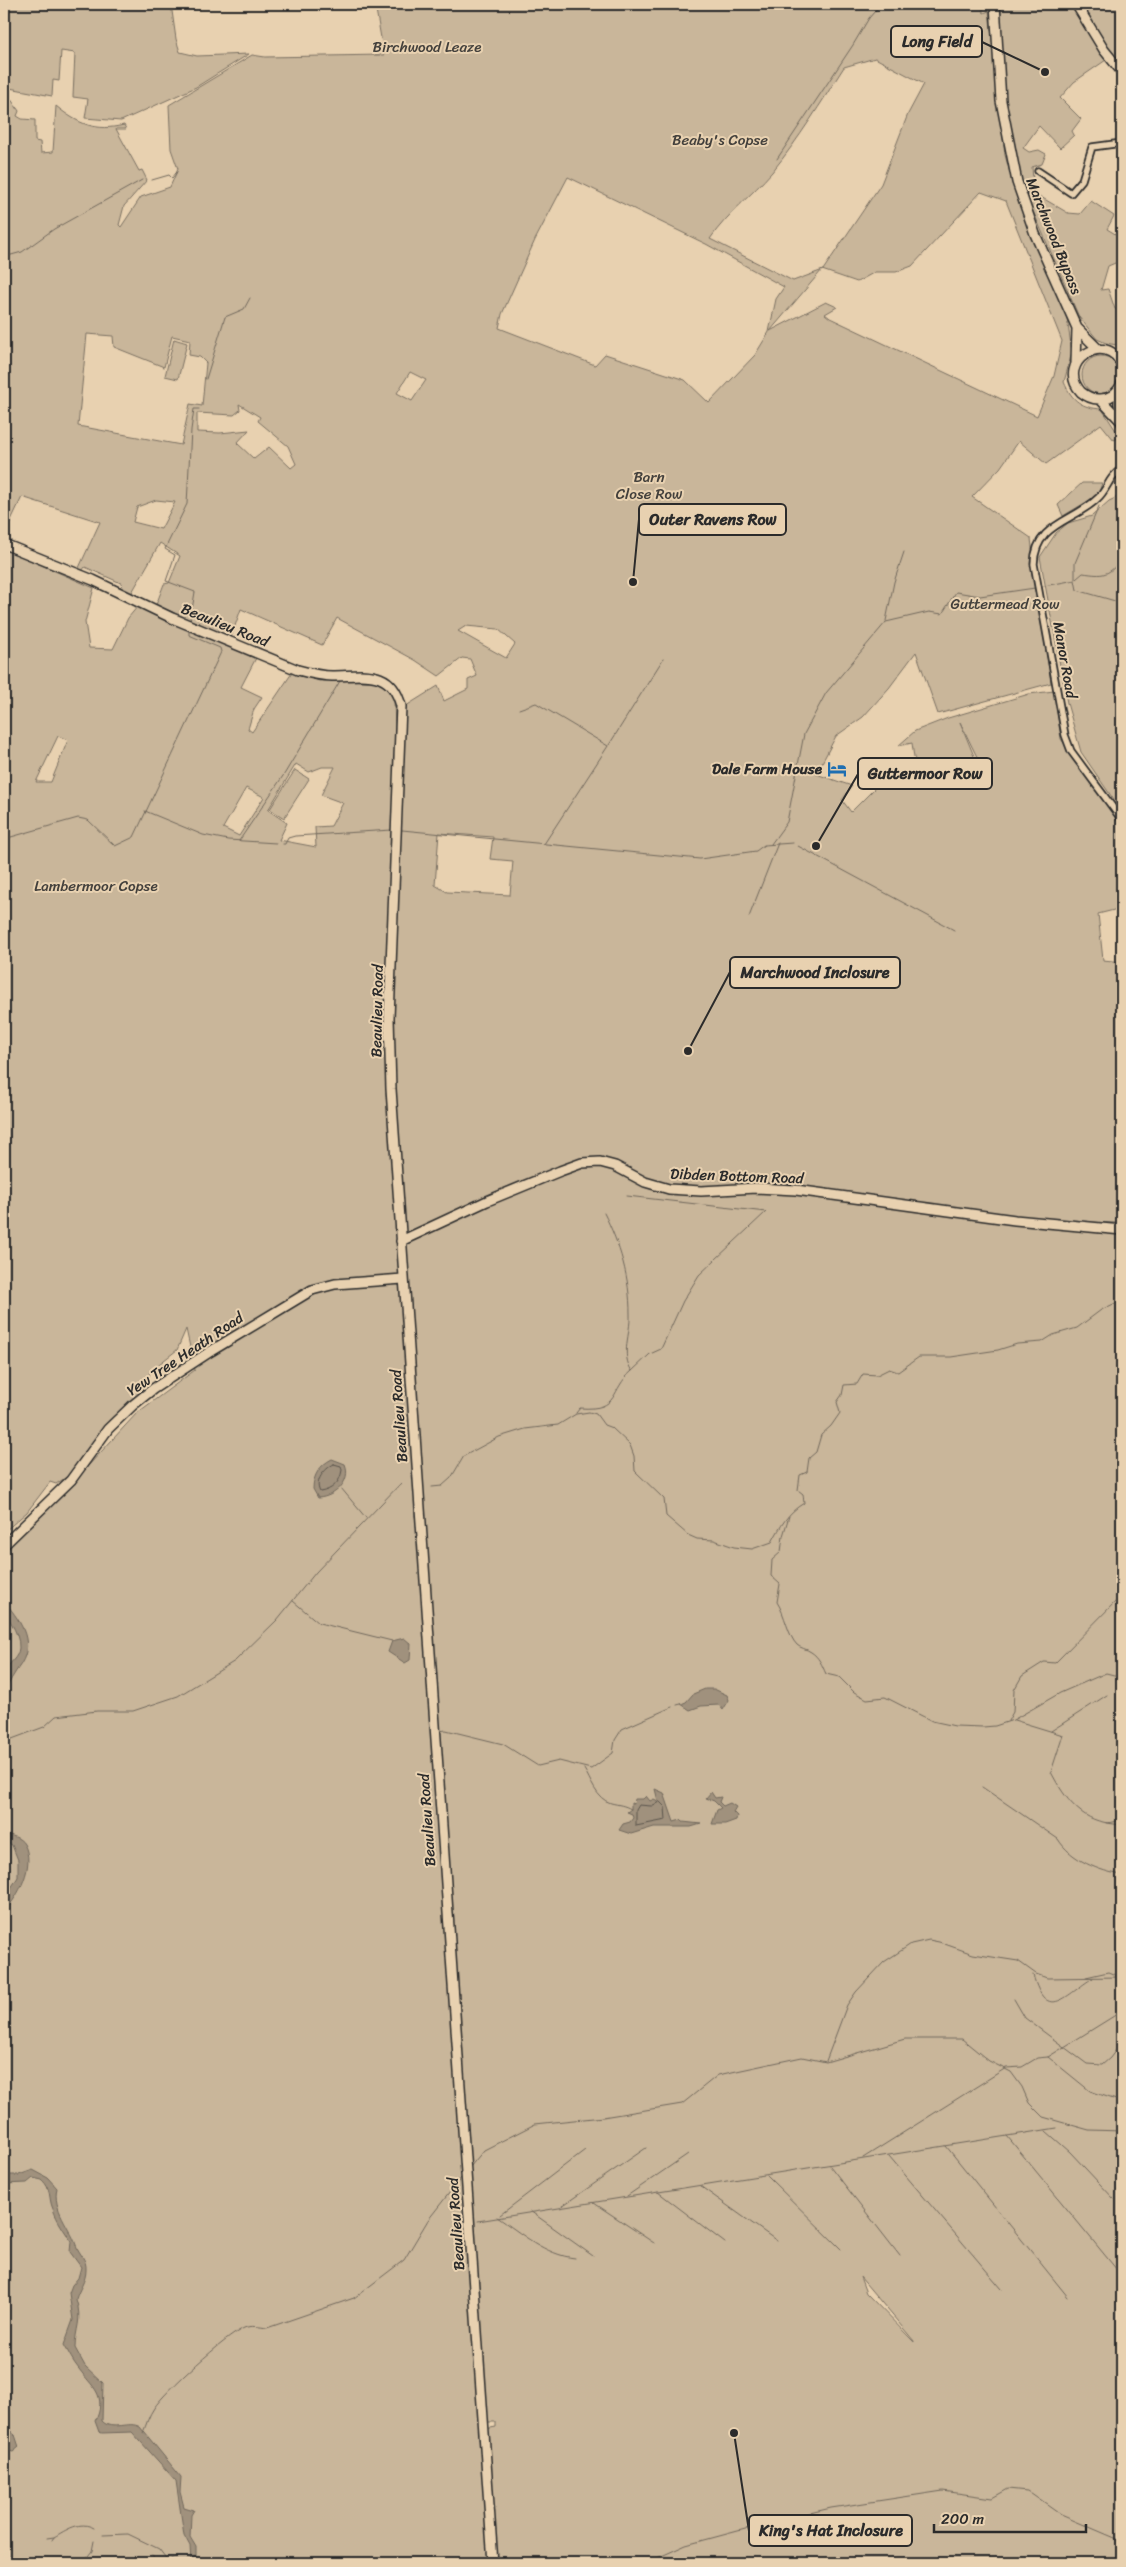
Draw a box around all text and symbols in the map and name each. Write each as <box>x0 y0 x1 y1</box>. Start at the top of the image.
callout: Long Field <box>891 26 982 57</box>
text: Long Field <box>902 27 974 56</box>
park label: Birchwood Leaze <box>373 34 481 60</box>
park label: Beaby's Copse <box>672 127 768 153</box>
street label: Marchwood Bypass <box>1019 174 1090 299</box>
park label: Barn Close Row <box>616 464 683 507</box>
callout: Outer Ravens Row <box>639 504 786 535</box>
text: Outer Ravens Row <box>648 505 778 534</box>
park label: Guttermead Row <box>951 591 1060 617</box>
street label: Beaulieu Road <box>177 596 274 655</box>
street label: Manor Road <box>1045 620 1085 701</box>
place label: Dale Farm House <box>712 756 823 782</box>
hotel icon: Dale Farm House <box>826 758 848 780</box>
callout: Guttermoor Row <box>858 758 992 789</box>
text: Guttermoor Row <box>867 759 983 788</box>
park label: Lambermoor Copse <box>34 873 158 899</box>
callout: Marchwood Inclosure <box>730 957 900 988</box>
text: Marchwood Inclosure <box>740 958 890 987</box>
street label: Beaulieu Road <box>363 963 391 1058</box>
street label: Dibden Bottom Road <box>670 1161 805 1191</box>
street label: Yew Tree Heath Road <box>121 1304 250 1403</box>
street label: Beaulieu Road <box>383 1368 415 1463</box>
street label: Beaulieu Road <box>411 1772 443 1867</box>
street label: Beaulieu Road <box>440 2176 472 2271</box>
scale bar <box>934 2502 1086 2534</box>
text: 200 m <box>941 2506 985 2532</box>
callout: King's Hat Inclosure <box>749 2515 912 2546</box>
text: King's Hat Inclosure <box>758 2516 903 2545</box>

